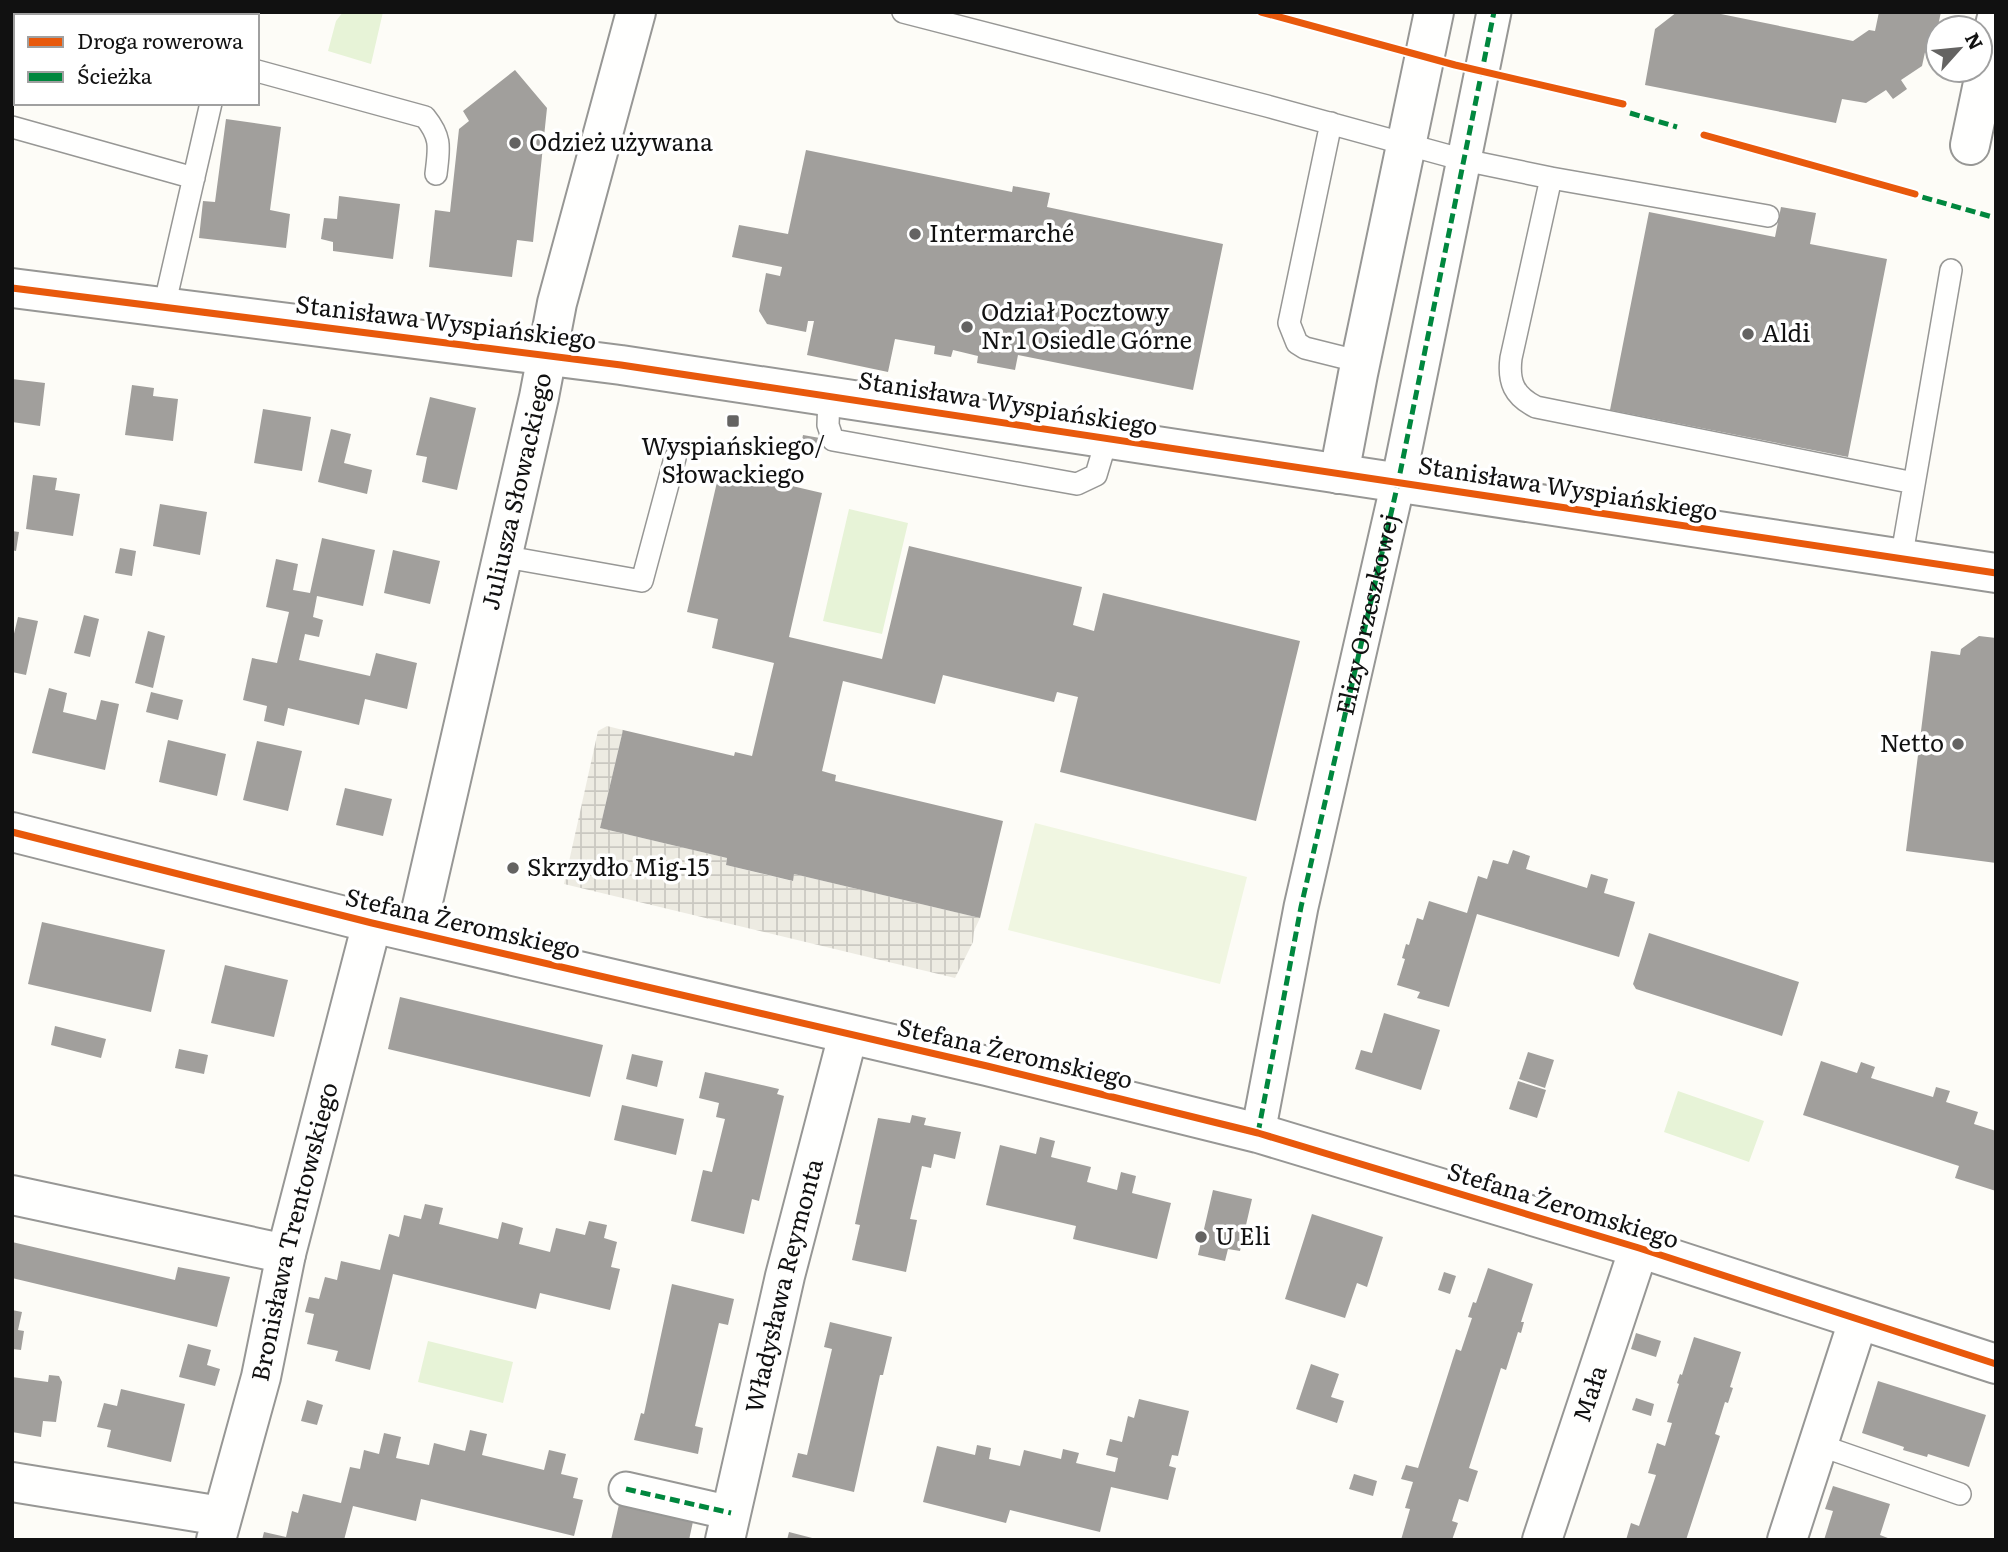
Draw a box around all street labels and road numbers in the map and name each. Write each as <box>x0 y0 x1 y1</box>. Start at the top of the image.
street label: Stanisława Wyspiańskiego <box>294 285 599 356</box>
street label: Stanisława Wyspiańskiego <box>856 361 1161 442</box>
street label: Juliusza Słowackiego <box>471 369 558 613</box>
street label: Stanisława Wyspiańskiego <box>1416 446 1721 527</box>
street label: Elizy Orzeszkowej <box>1325 510 1405 718</box>
street label: Stefana Żeromskiego <box>343 877 585 966</box>
street label: Stefana Żeromskiego <box>895 1007 1137 1096</box>
street label: Bronisława Trentowskiego <box>241 1078 345 1384</box>
street label: Stefana Żeromskiego <box>1444 1152 1684 1255</box>
street label: Władysława Reymonta <box>734 1154 830 1416</box>
street label: Mała <box>1563 1360 1614 1426</box>

